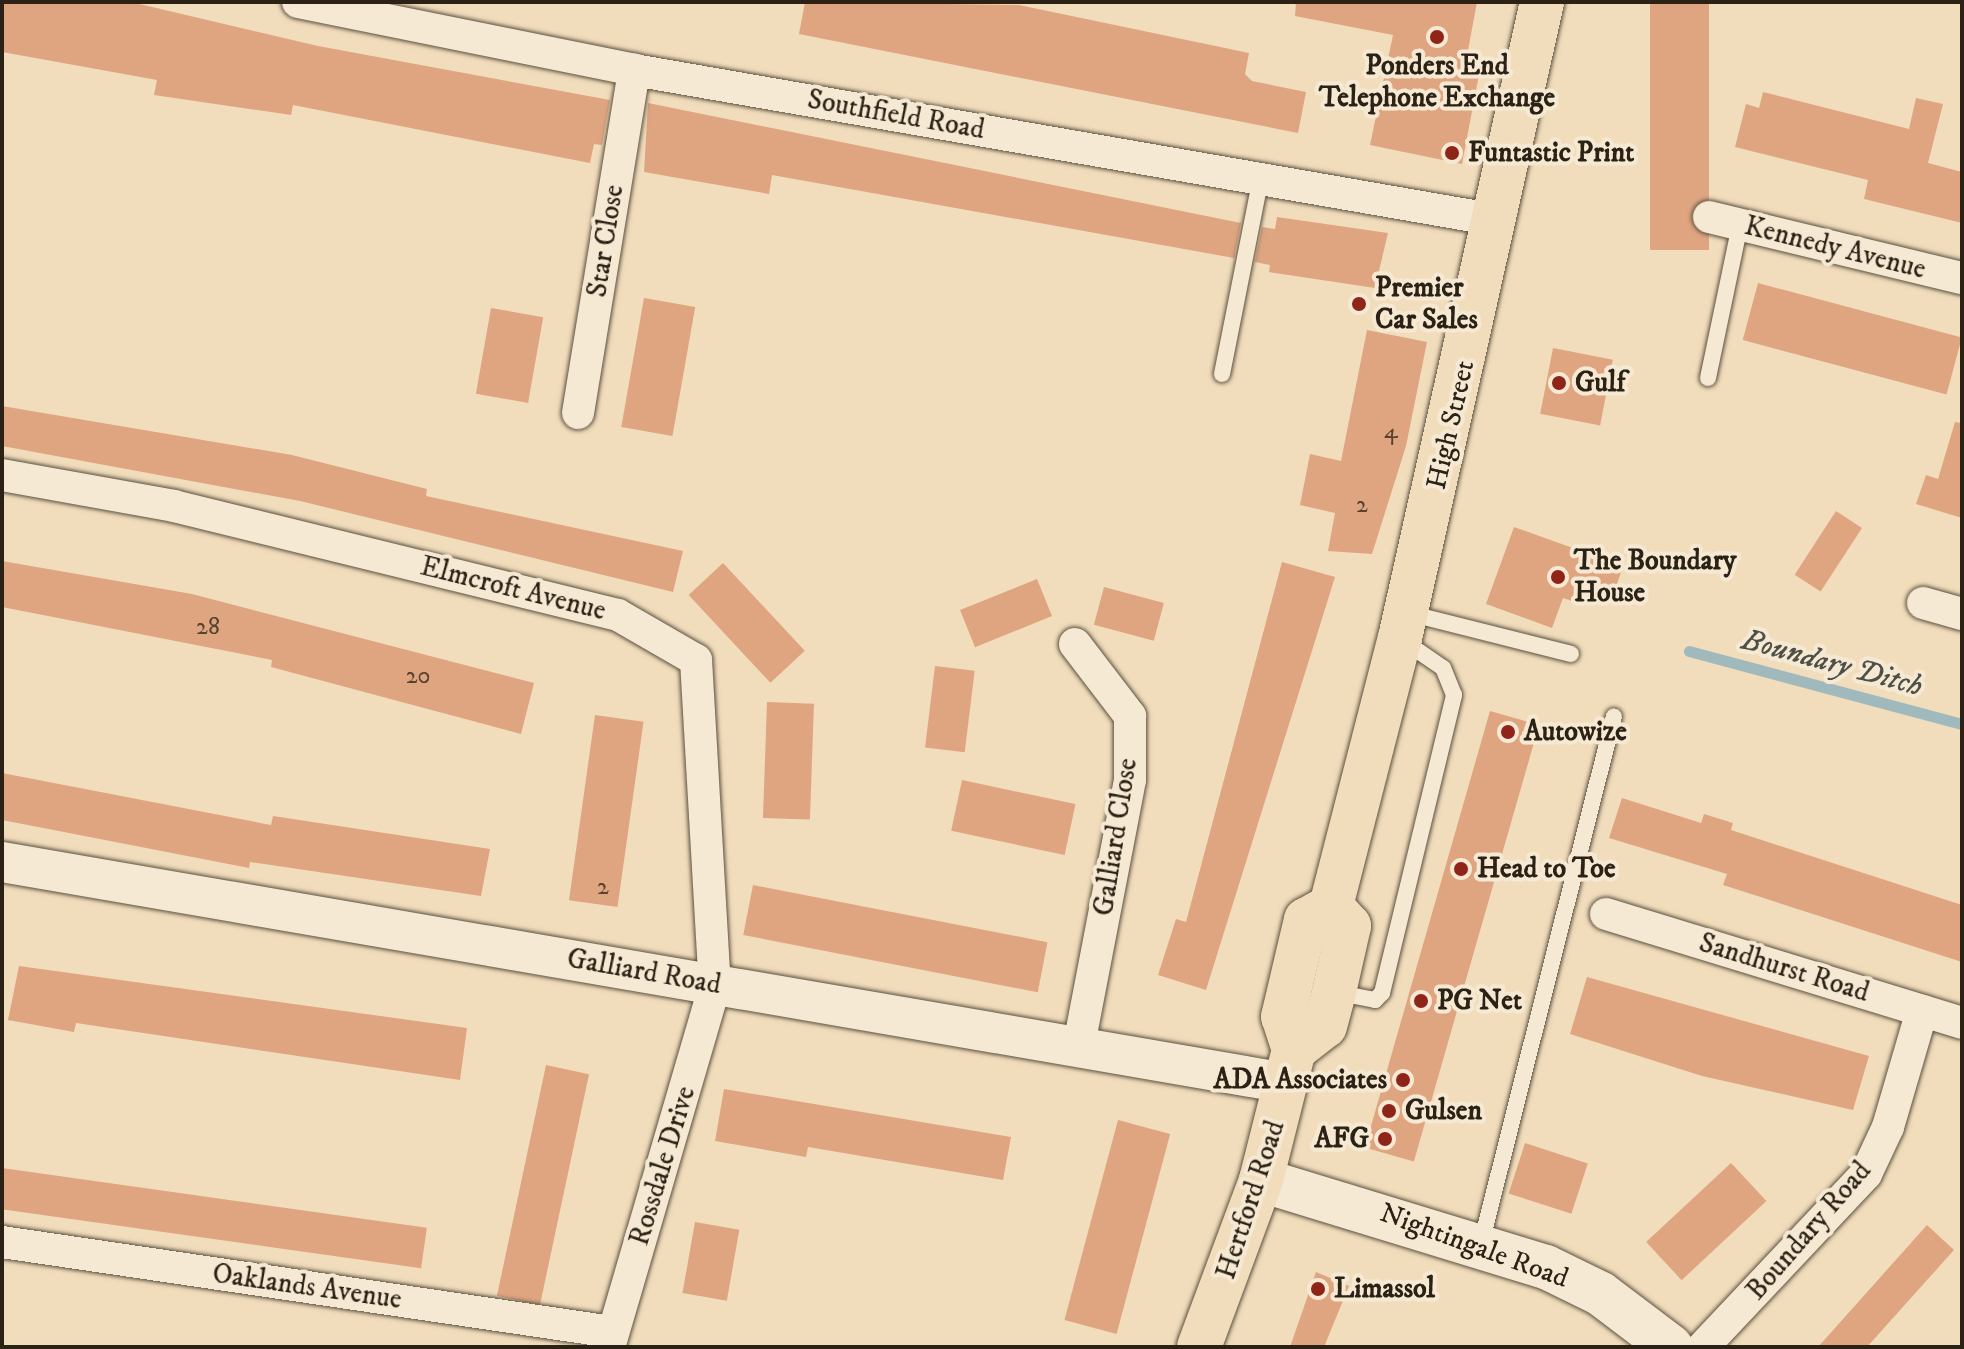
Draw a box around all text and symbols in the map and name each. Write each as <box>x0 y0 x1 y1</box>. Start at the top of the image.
marker: Ponders End Telephone Exchange <box>1428 28 1446 46</box>
place label: Ponders End Telephone Exchange <box>1319 49 1555 115</box>
street label: Southfield Road <box>805 83 987 147</box>
place label: Funtastic Print <box>1468 136 1634 170</box>
marker: Funtastic Print <box>1443 144 1461 162</box>
street label: Star Close <box>581 182 631 300</box>
street label: Kennedy Avenue <box>1741 209 1929 287</box>
place label: Premier Car Sales <box>1375 271 1478 337</box>
marker: Premier Car Sales <box>1350 295 1368 313</box>
street label: High Street <box>1420 357 1482 493</box>
place label: Gulf <box>1575 366 1625 400</box>
marker: Gulf <box>1550 374 1568 392</box>
house number: 4 <box>1384 418 1398 446</box>
house number: 2 <box>1356 492 1368 520</box>
place label: The Boundary House <box>1574 544 1736 610</box>
street label: Elmcroft Avenue <box>417 550 609 628</box>
marker: The Boundary House <box>1549 568 1567 586</box>
house number: 28 <box>196 614 220 642</box>
water label: Boundary Ditch <box>1738 623 1926 705</box>
house number: 20 <box>406 663 430 691</box>
place label: Autowize <box>1524 715 1627 749</box>
marker: Autowize <box>1499 723 1517 741</box>
street label: Galliard Close <box>1087 756 1145 918</box>
place label: Head to Toe <box>1477 852 1616 886</box>
marker: Head to Toe <box>1452 860 1470 878</box>
house number: 2 <box>597 874 609 902</box>
street label: Sandhurst Road <box>1695 926 1873 1010</box>
street label: Galliard Road <box>564 942 724 1002</box>
place label: PG Net <box>1437 984 1522 1018</box>
marker: PG Net <box>1412 992 1430 1010</box>
place label: ADA Associates <box>1214 1063 1387 1097</box>
marker: ADA Associates <box>1394 1071 1412 1089</box>
street label: Rossdale Drive <box>623 1082 703 1250</box>
place label: Gulsen <box>1405 1094 1482 1128</box>
marker: Gulsen <box>1380 1102 1398 1120</box>
street label: Hertford Road <box>1210 1117 1292 1283</box>
place label: AFG <box>1314 1122 1369 1156</box>
marker: AFG <box>1376 1130 1394 1148</box>
street label: Boundary Road <box>1740 1155 1878 1307</box>
street label: Nightingale Road <box>1375 1196 1573 1296</box>
street label: Oaklands Avenue <box>210 1257 404 1317</box>
place label: Limassol <box>1334 1272 1435 1306</box>
marker: Limassol <box>1309 1280 1327 1298</box>

